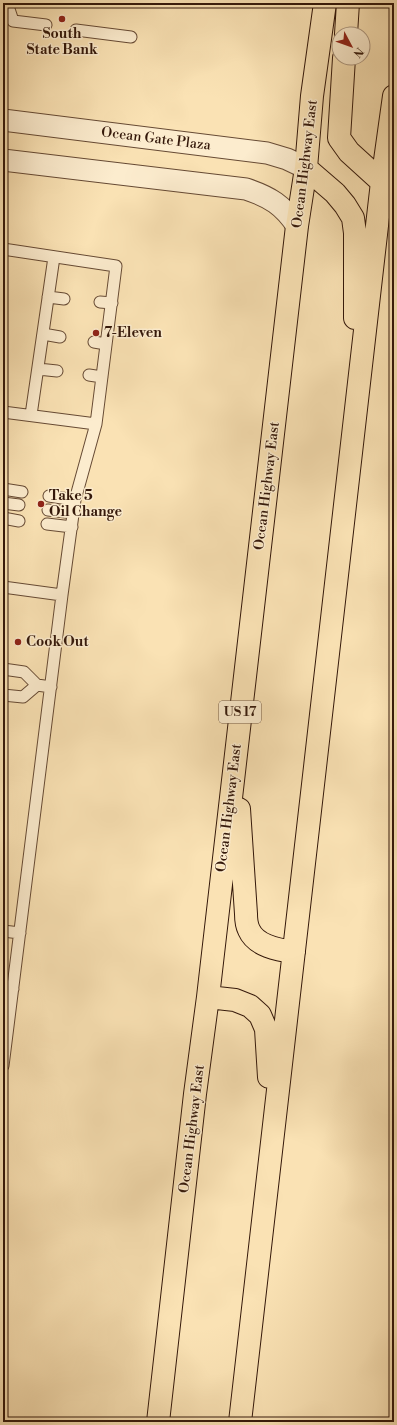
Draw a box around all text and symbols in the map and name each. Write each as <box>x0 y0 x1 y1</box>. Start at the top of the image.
marker: South State Bank <box>57 14 67 24</box>
place label: South State Bank <box>26 25 98 59</box>
north arrow <box>331 26 371 66</box>
text: N <box>349 44 366 60</box>
street label: Ocean Highway East <box>288 99 322 229</box>
street label: Ocean Gate Plaza <box>100 123 213 155</box>
place label: 7-Eleven <box>104 324 162 342</box>
marker: 7-Eleven <box>91 328 101 338</box>
street label: Ocean Highway East <box>250 421 284 551</box>
place label: Take 5 Oil Change <box>49 487 123 521</box>
marker: Take 5 Oil Change <box>36 499 46 509</box>
place label: Cook Out <box>26 633 89 651</box>
marker: Cook Out <box>13 637 23 647</box>
road number: US 17 <box>219 701 261 723</box>
street label: Ocean Highway East <box>212 743 246 873</box>
street label: Ocean Highway East <box>175 1064 209 1194</box>

